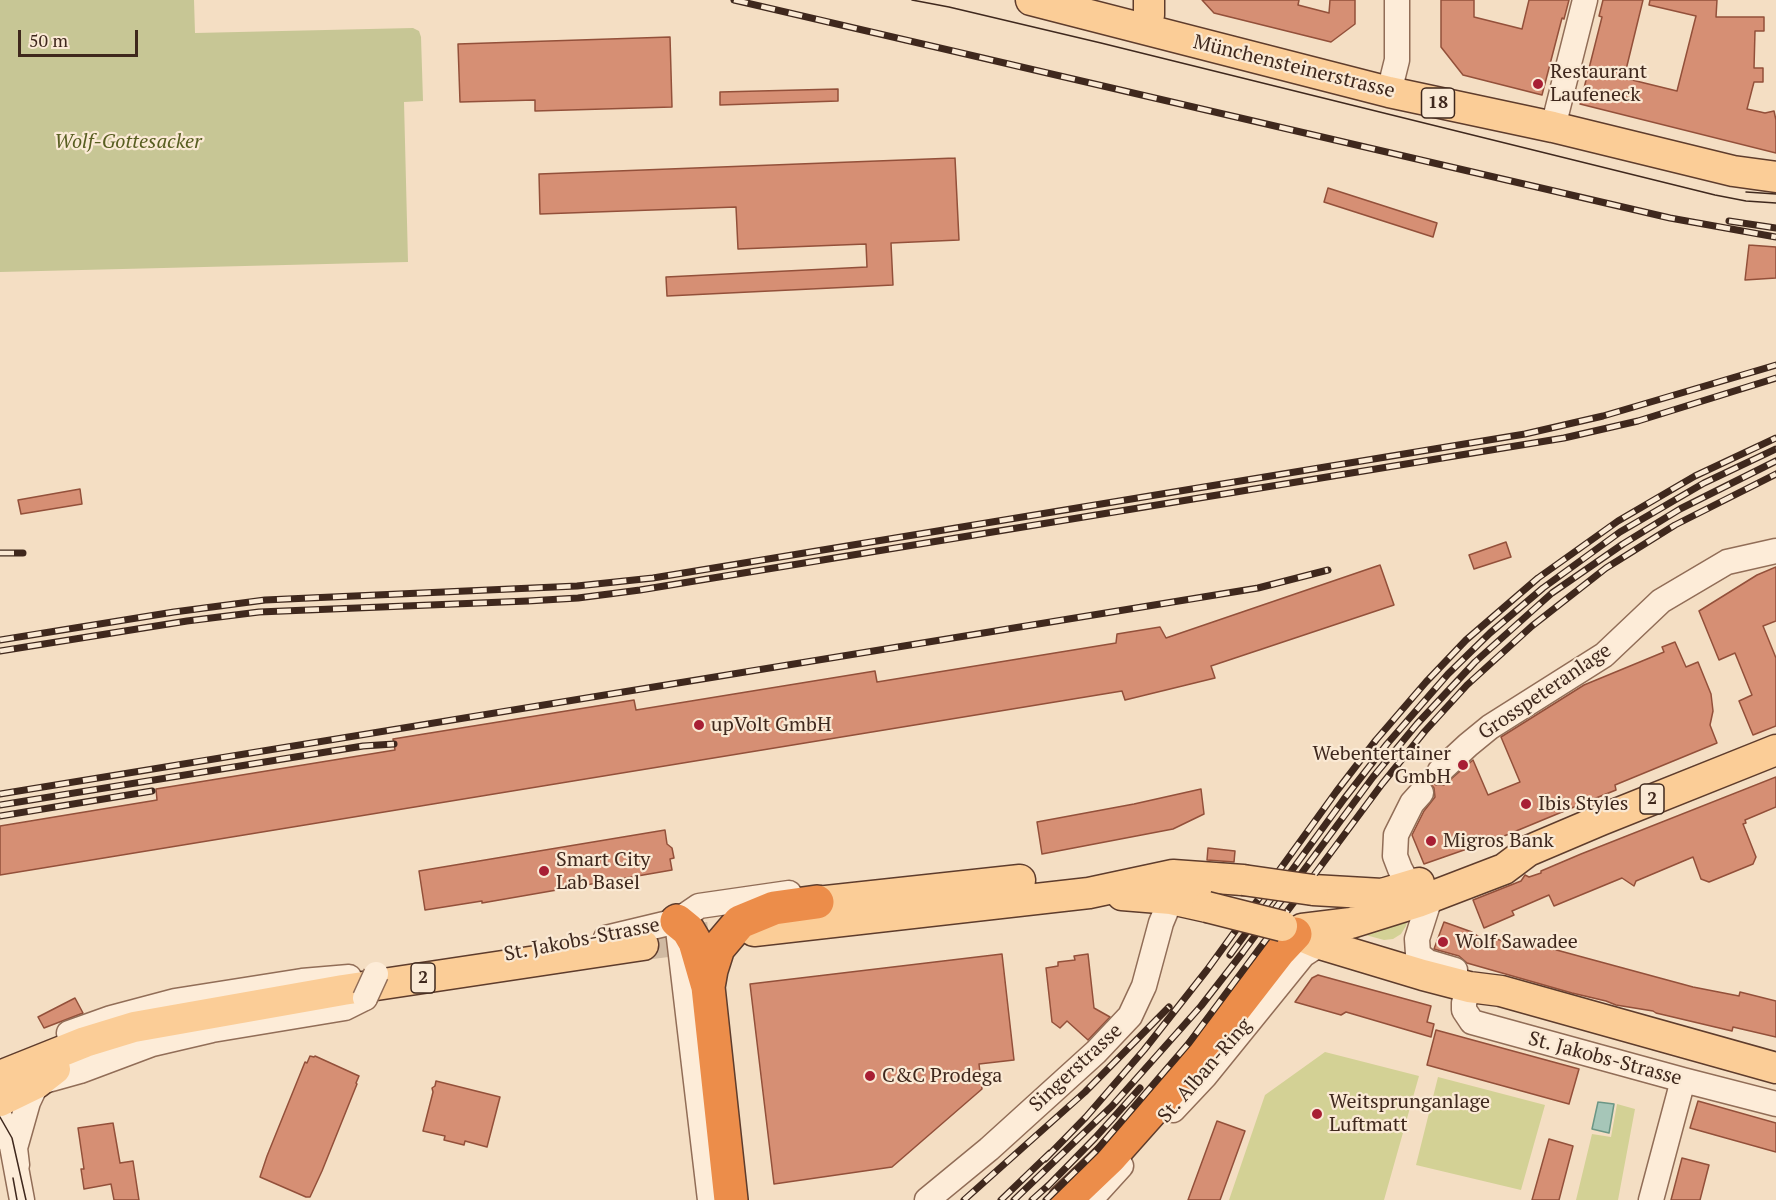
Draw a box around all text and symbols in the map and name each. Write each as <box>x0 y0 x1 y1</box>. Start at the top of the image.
scale bar <box>21 18 141 56</box>
text: 50 m <box>29 28 68 52</box>
street label: Münchensteinerstrasse <box>1191 30 1397 104</box>
place label: Restaurant Laufeneck <box>1550 60 1647 107</box>
marker: Restaurant Laufeneck <box>1531 77 1545 91</box>
road number: 18 <box>1422 88 1454 118</box>
park label: Wolf-Gottesacker <box>54 130 202 154</box>
street label: Grosspeteranlage <box>1474 639 1616 745</box>
place label: upVolt GmbH <box>711 713 831 737</box>
marker: upVolt GmbH <box>692 718 706 732</box>
place label: Webentertainer GmbH <box>1312 742 1451 789</box>
marker: Webentertainer GmbH <box>1456 758 1470 772</box>
road number: 2 <box>1640 784 1664 814</box>
place label: Ibis Styles <box>1538 792 1628 816</box>
marker: Ibis Styles <box>1519 797 1533 811</box>
place label: Migros Bank <box>1443 829 1554 853</box>
marker: Migros Bank <box>1424 834 1438 848</box>
place label: Smart City Lab Basel <box>556 848 650 895</box>
marker: Smart City Lab Basel <box>537 864 551 878</box>
street label: St. Jakobs-Strasse <box>502 913 662 967</box>
place label: Wolf Sawadee <box>1455 930 1578 954</box>
marker: Wolf Sawadee <box>1436 935 1450 949</box>
road number: 2 <box>411 963 435 993</box>
street label: St. Alban-Ring <box>1153 1014 1257 1128</box>
street label: Singerstrasse <box>1025 1019 1127 1117</box>
street label: St. Jakobs-Strasse <box>1526 1027 1684 1091</box>
place label: C&C Prodega <box>882 1064 1002 1088</box>
marker: C&C Prodega <box>863 1069 877 1083</box>
place label: Weitsprunganlage Luftmatt <box>1329 1090 1490 1137</box>
marker: Weitsprunganlage Luftmatt <box>1310 1107 1324 1121</box>

